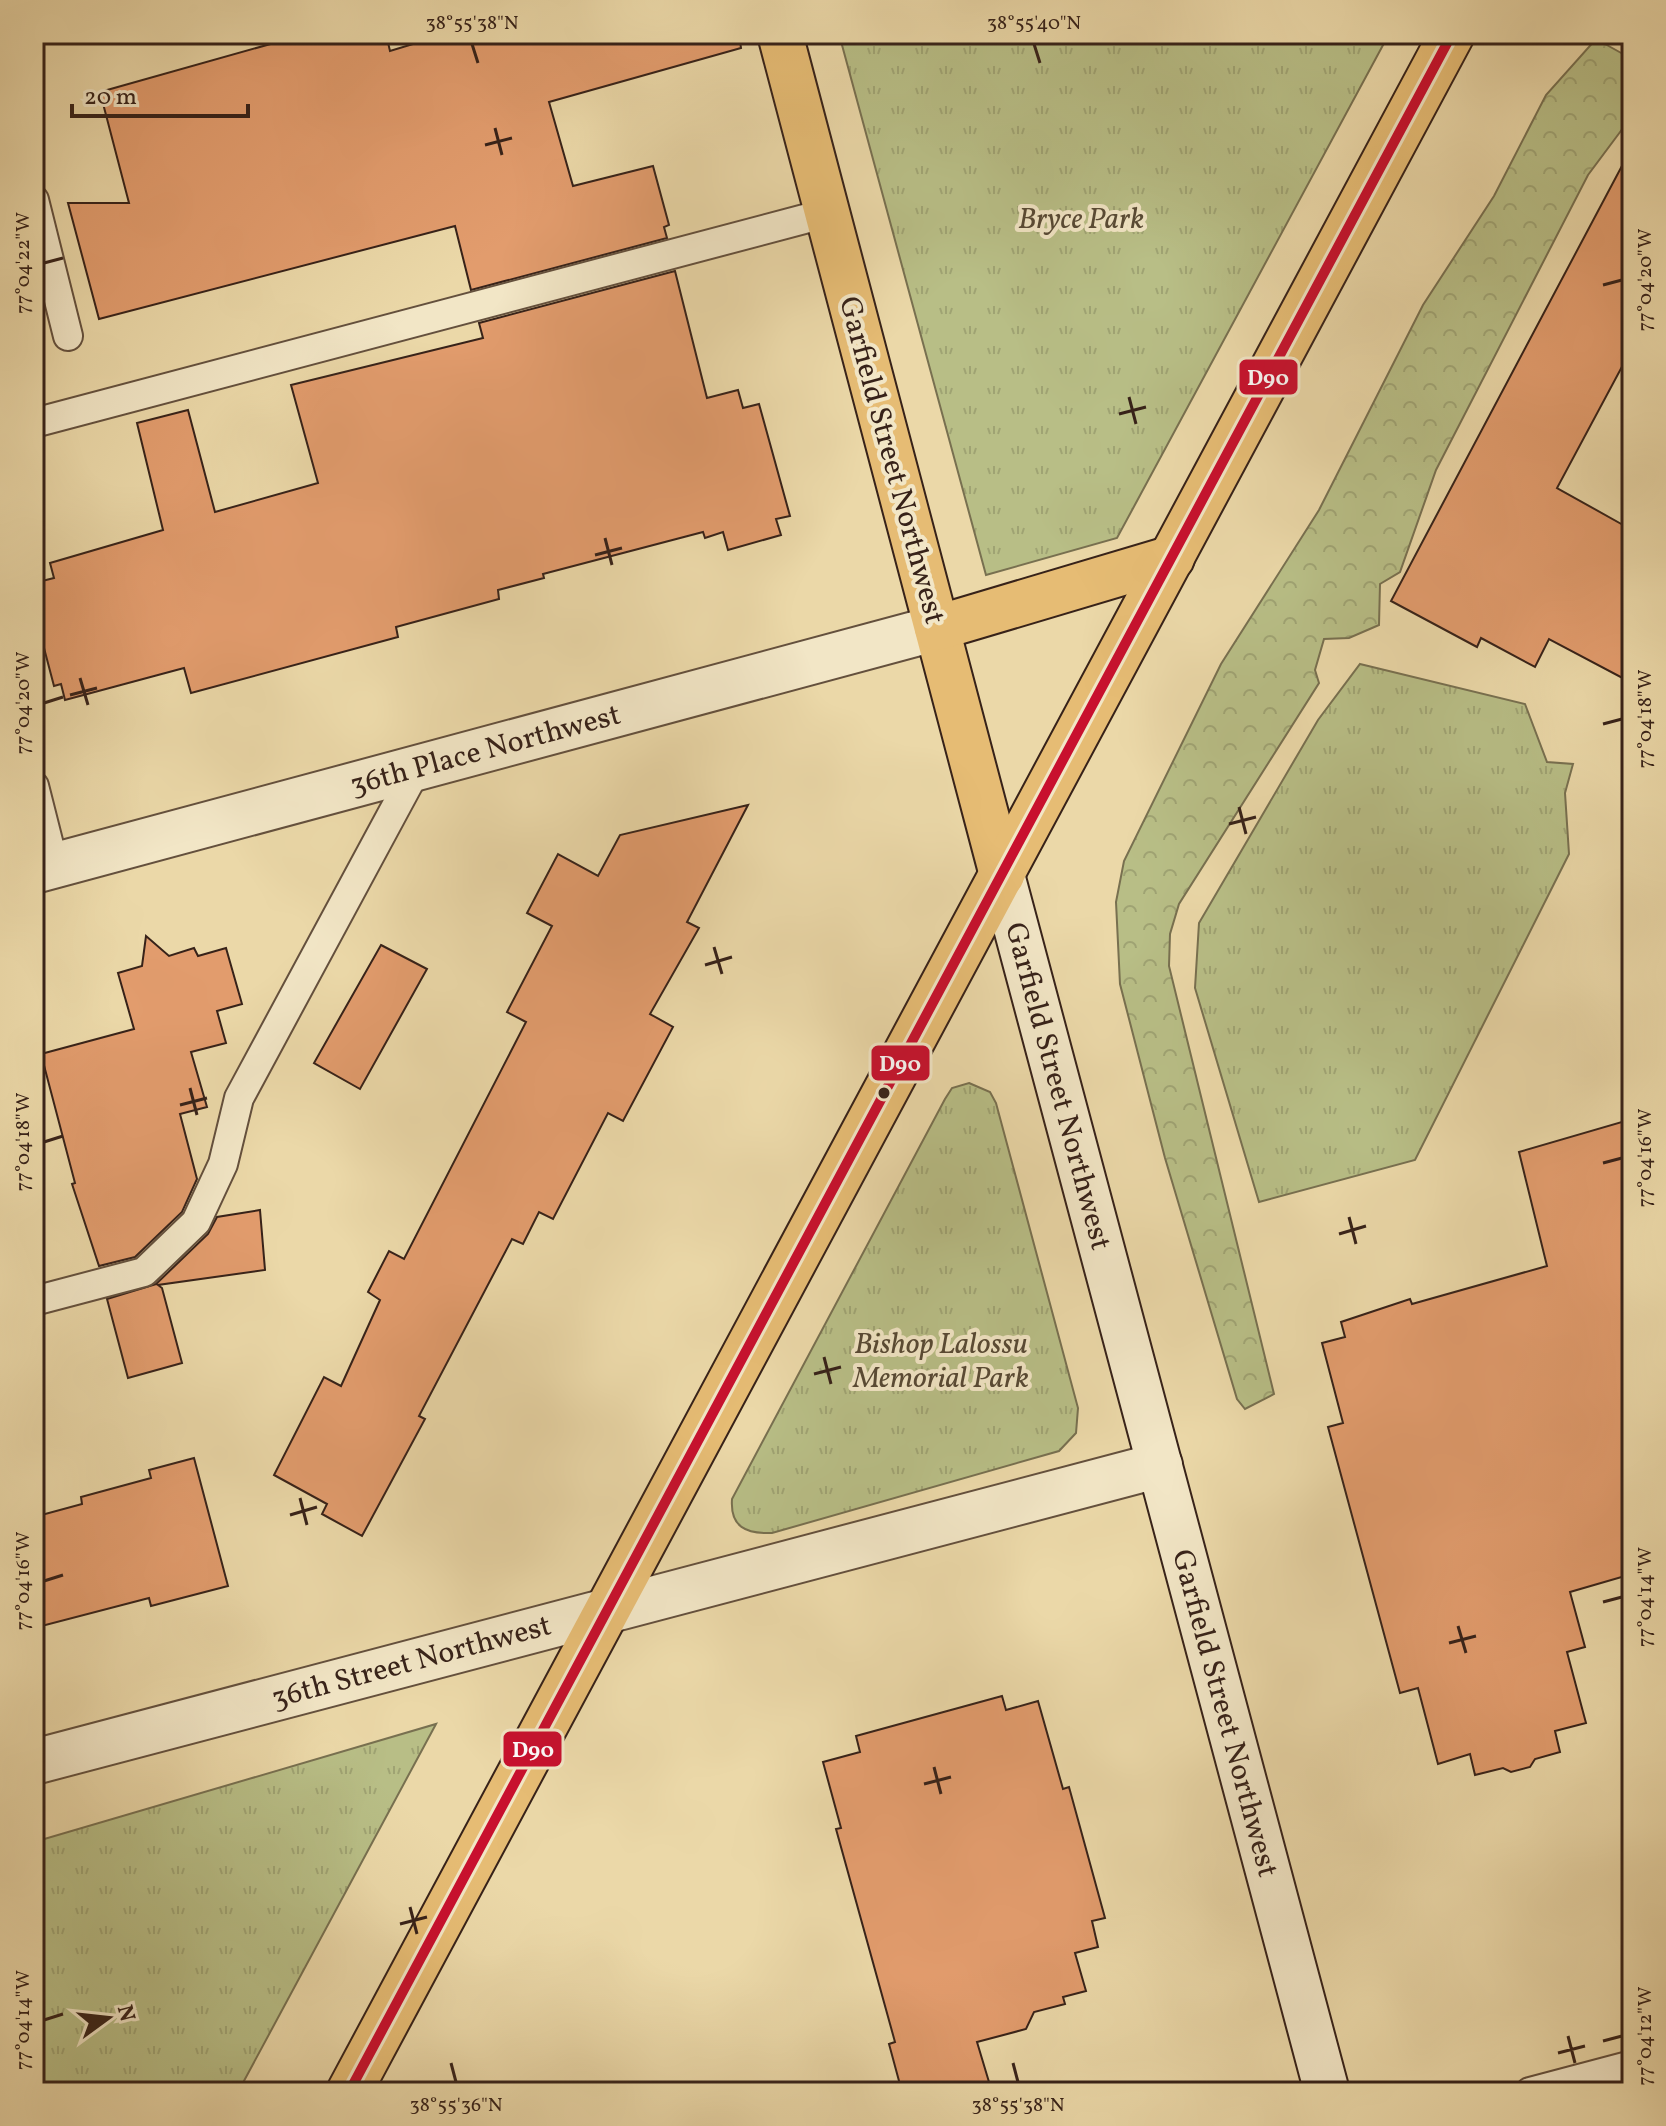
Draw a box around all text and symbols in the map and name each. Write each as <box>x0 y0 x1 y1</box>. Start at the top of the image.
text: 38°55'38"N <box>425 10 519 38</box>
text: 38°55'40"N <box>987 10 1081 38</box>
scale bar <box>72 68 248 118</box>
text: 20 m <box>84 81 137 115</box>
park label: Bryce Park <box>1018 199 1144 241</box>
text: 77°04'22"W <box>10 212 38 314</box>
text: 77°04'20"W <box>1632 228 1660 332</box>
street label: Garfield Street Northwest <box>827 292 955 629</box>
line badge: D90 <box>1238 358 1299 396</box>
text: D90 <box>1247 364 1289 395</box>
text: 77°04'20"W <box>10 651 38 755</box>
text: 77°04'18"W <box>1632 669 1660 769</box>
street label: 36th Place Northwest <box>346 695 625 807</box>
street label: Garfield Street Northwest <box>993 918 1121 1255</box>
line badge: D90 <box>870 1044 931 1082</box>
text: D90 <box>879 1050 921 1081</box>
unlabelled marker <box>876 1085 892 1101</box>
text: 77°04'18"W <box>10 1092 38 1192</box>
text: 77°04'16"W <box>1632 1108 1660 1208</box>
park label: Bishop Lalossu Memorial Park <box>852 1324 1029 1400</box>
text: 77°04'16"W <box>10 1531 38 1631</box>
street label: Garfield Street Northwest <box>1160 1545 1288 1882</box>
text: 77°04'14"W <box>1632 1547 1660 1647</box>
street label: 36th Street Northwest <box>267 1605 556 1721</box>
line badge: D90 <box>502 1730 563 1768</box>
text: D90 <box>512 1736 554 1767</box>
text: 77°04'14"W <box>10 1970 38 2070</box>
north arrow <box>68 1978 148 2058</box>
text: 77°04'12"W <box>1632 1986 1660 2086</box>
text: N <box>108 2002 142 2025</box>
text: 38°55'36"N <box>409 2092 503 2120</box>
text: 38°55'38"N <box>971 2092 1065 2120</box>

